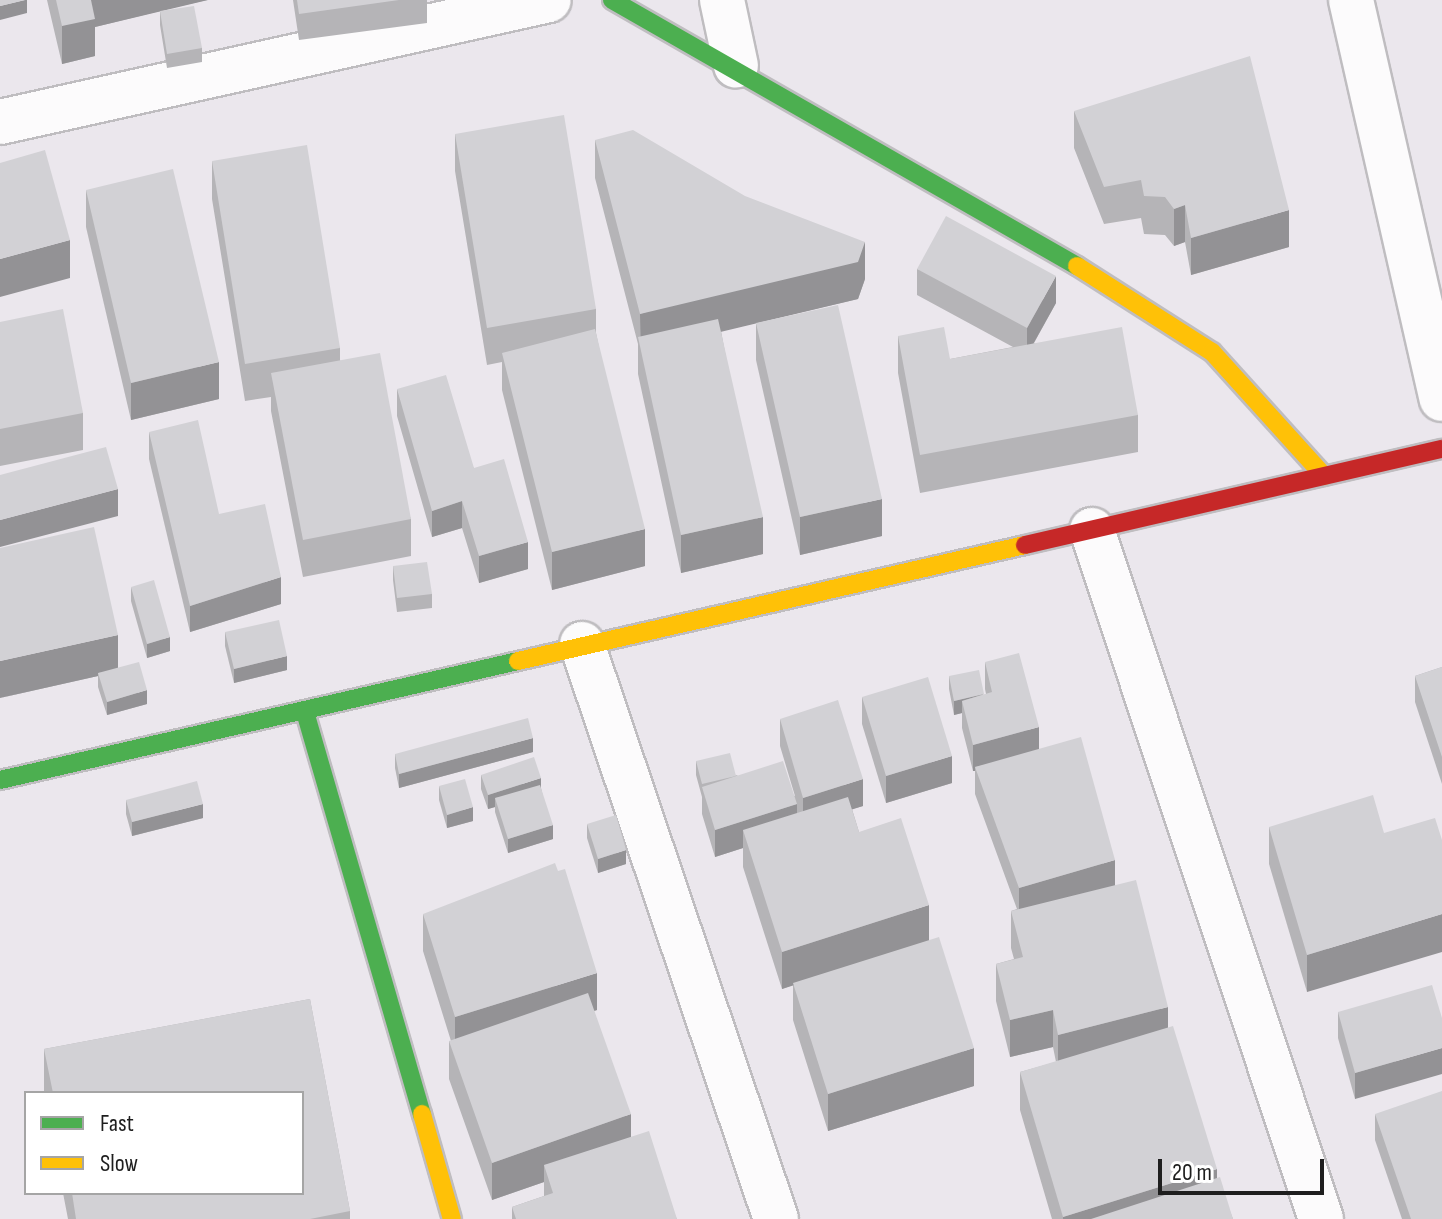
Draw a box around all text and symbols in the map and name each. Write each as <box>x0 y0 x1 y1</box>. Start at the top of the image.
legend <box>24 1091 304 1195</box>
text: Fast <box>100 1109 134 1138</box>
scale bar <box>1162 1143 1328 1193</box>
text: Slow <box>100 1149 138 1178</box>
text: 20 m <box>1172 1158 1212 1187</box>

